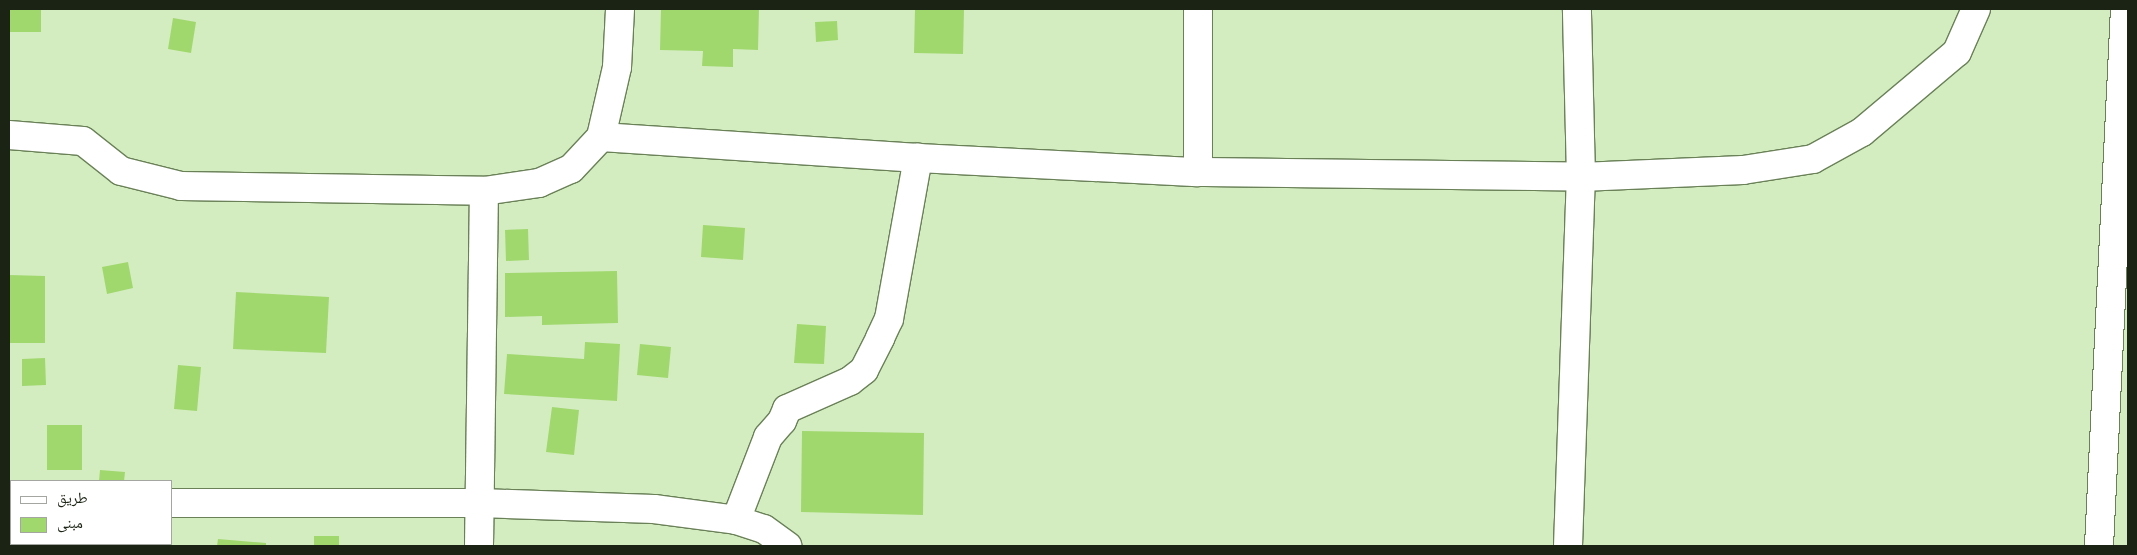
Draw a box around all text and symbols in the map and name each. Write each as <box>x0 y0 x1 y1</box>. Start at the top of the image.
legend <box>10 480 172 545</box>
text: طريق <box>57 491 88 506</box>
text: مبنى <box>57 516 83 531</box>

